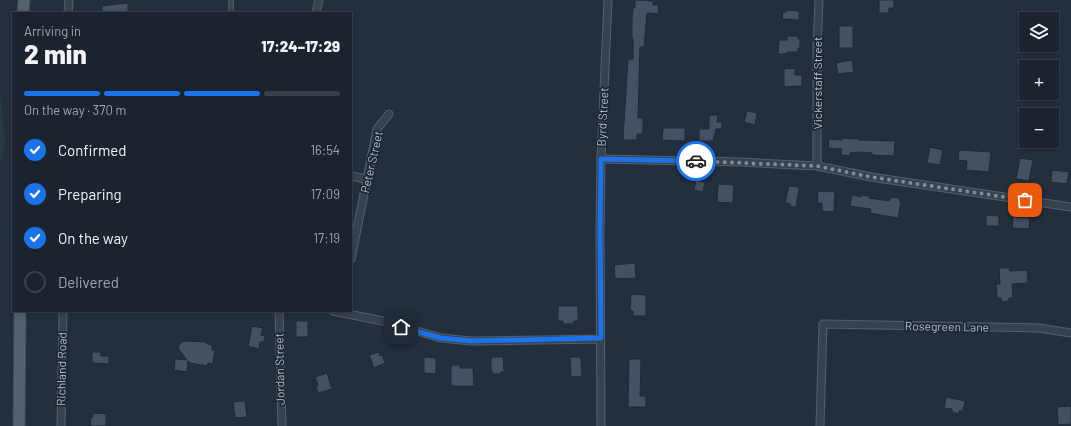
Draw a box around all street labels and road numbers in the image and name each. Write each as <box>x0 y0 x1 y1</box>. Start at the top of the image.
street label: Vickerstaff Street <box>810 37 824 129</box>
street label: Byrd Street <box>593 87 611 147</box>
street label: Peter Street <box>357 129 385 194</box>
street label: Rosegreen Lane <box>905 318 989 334</box>
street label: Richland Road <box>53 332 69 406</box>
street label: Jordan Street <box>271 333 287 405</box>

